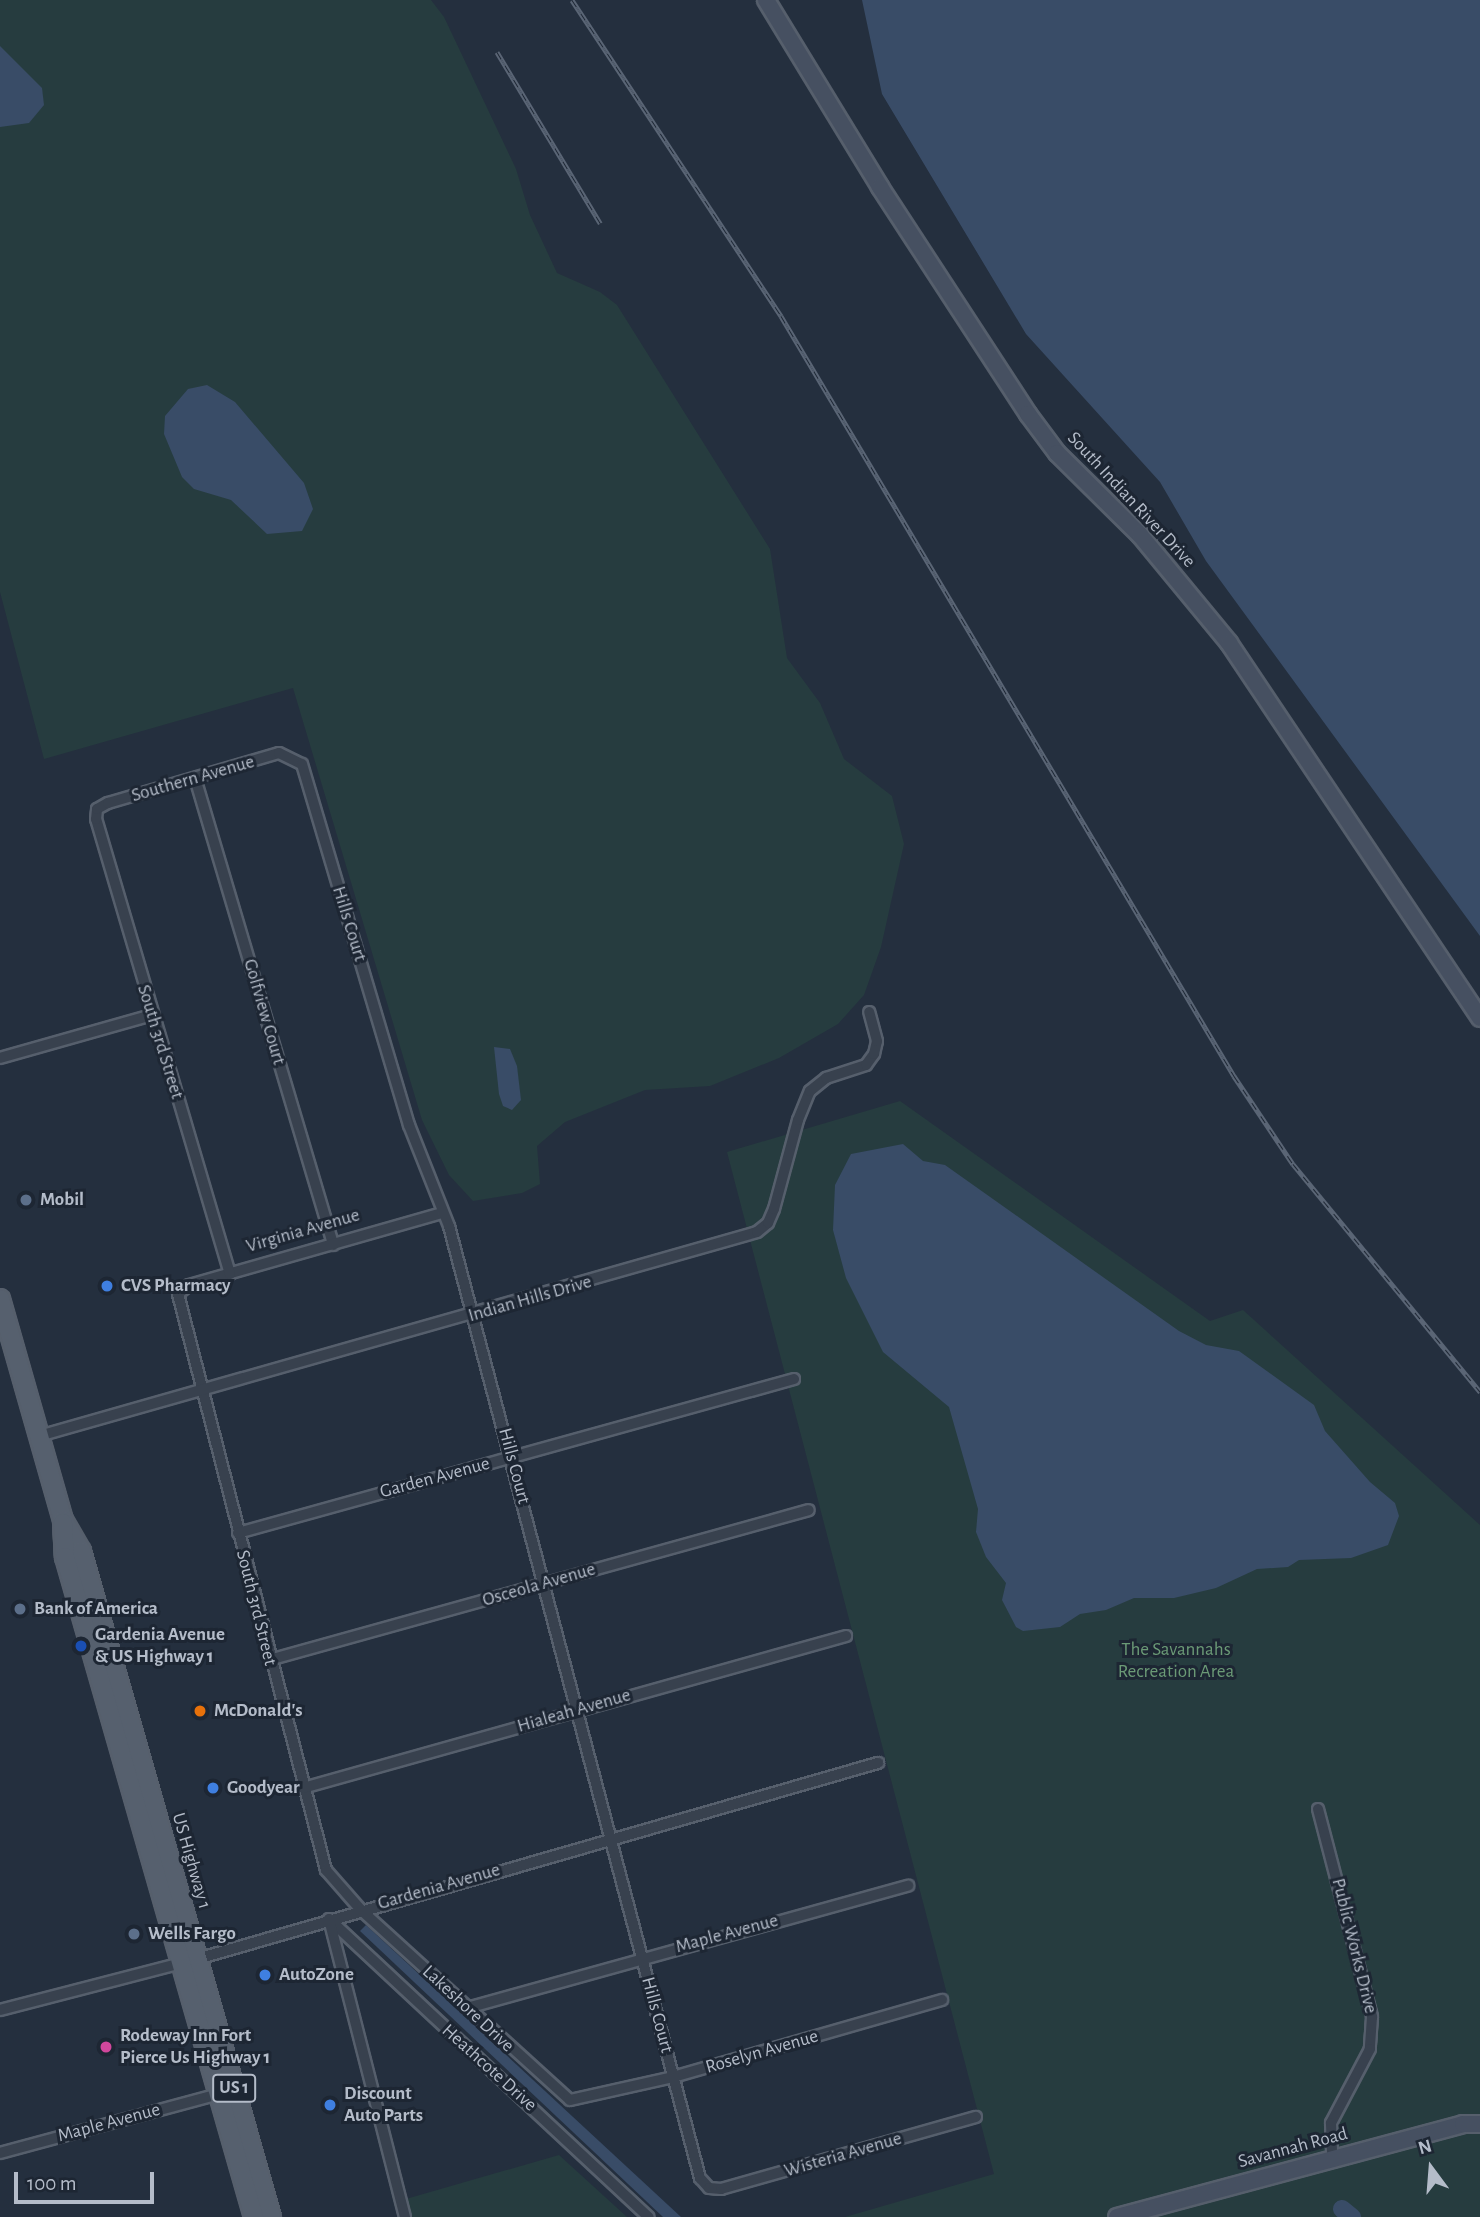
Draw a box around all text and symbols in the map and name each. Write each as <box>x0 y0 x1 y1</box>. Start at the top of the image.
street label: South Indian River Drive <box>1062 427 1200 573</box>
street label: Southern Avenue <box>129 751 257 807</box>
street label: Hills Court <box>327 884 371 964</box>
street label: Golfview Court <box>238 956 290 1068</box>
street label: South 3rd Street <box>132 982 188 1102</box>
place label: Mobil <box>40 1189 84 1211</box>
marker: Mobil <box>18 1192 34 1208</box>
street label: Virginia Avenue <box>244 1204 362 1258</box>
street label: Indian Hills Drive <box>466 1270 594 1328</box>
place label: CVS Pharmacy <box>121 1275 231 1297</box>
marker: CVS Pharmacy <box>99 1278 115 1294</box>
street label: Hills Court <box>493 1426 535 1506</box>
street label: Garden Avenue <box>378 1452 492 1504</box>
street label: South 3rd Street <box>231 1548 281 1668</box>
street label: Osceola Avenue <box>480 1558 598 1612</box>
place label: Bank of America <box>34 1598 158 1620</box>
marker: Bank of America <box>12 1601 28 1617</box>
place label: Gardenia Avenue & US Highway 1 <box>95 1624 225 1668</box>
marker: Gardenia Avenue & US Highway 1 <box>73 1638 89 1654</box>
park label: The Savannahs Recreation Area <box>1118 1639 1234 1683</box>
street label: Hialeah Avenue <box>515 1684 633 1738</box>
place label: McDonald's <box>214 1700 303 1722</box>
marker: McDonald's <box>192 1703 208 1719</box>
place label: Goodyear <box>227 1777 300 1799</box>
marker: Goodyear <box>205 1780 221 1796</box>
street label: US Highway 1 <box>166 1810 216 1912</box>
street label: Gardenia Avenue <box>375 1859 503 1915</box>
street label: Public Works Drive <box>1326 1876 1382 2016</box>
street label: Maple Avenue <box>673 1909 781 1959</box>
place label: Wells Fargo <box>148 1923 236 1945</box>
marker: Wells Fargo <box>126 1926 142 1942</box>
street label: Lakeshore Drive <box>417 1961 519 2057</box>
place label: AutoZone <box>279 1964 354 1986</box>
marker: AutoZone <box>257 1967 273 1983</box>
street label: Hills Court <box>636 1975 678 2055</box>
street label: Heathcote Drive <box>437 2019 541 2117</box>
place label: Rodeway Inn Fort Pierce Us Highway 1 <box>120 2025 270 2069</box>
street label: Roselyn Avenue <box>703 2025 821 2079</box>
marker: Rodeway Inn Fort Pierce Us Highway 1 <box>98 2039 114 2055</box>
road number: US 1 <box>211 2074 257 2102</box>
place label: Discount Auto Parts <box>344 2083 423 2127</box>
marker: Discount Auto Parts <box>322 2097 338 2113</box>
street label: Maple Avenue <box>55 2098 163 2148</box>
street label: Savannah Road <box>1236 2122 1350 2174</box>
street label: Wisteria Avenue <box>782 2127 904 2183</box>
north arrow <box>1396 2133 1466 2203</box>
text: N <box>1416 2136 1434 2158</box>
scale bar <box>18 2158 158 2202</box>
text: 100 m <box>27 2173 77 2194</box>

